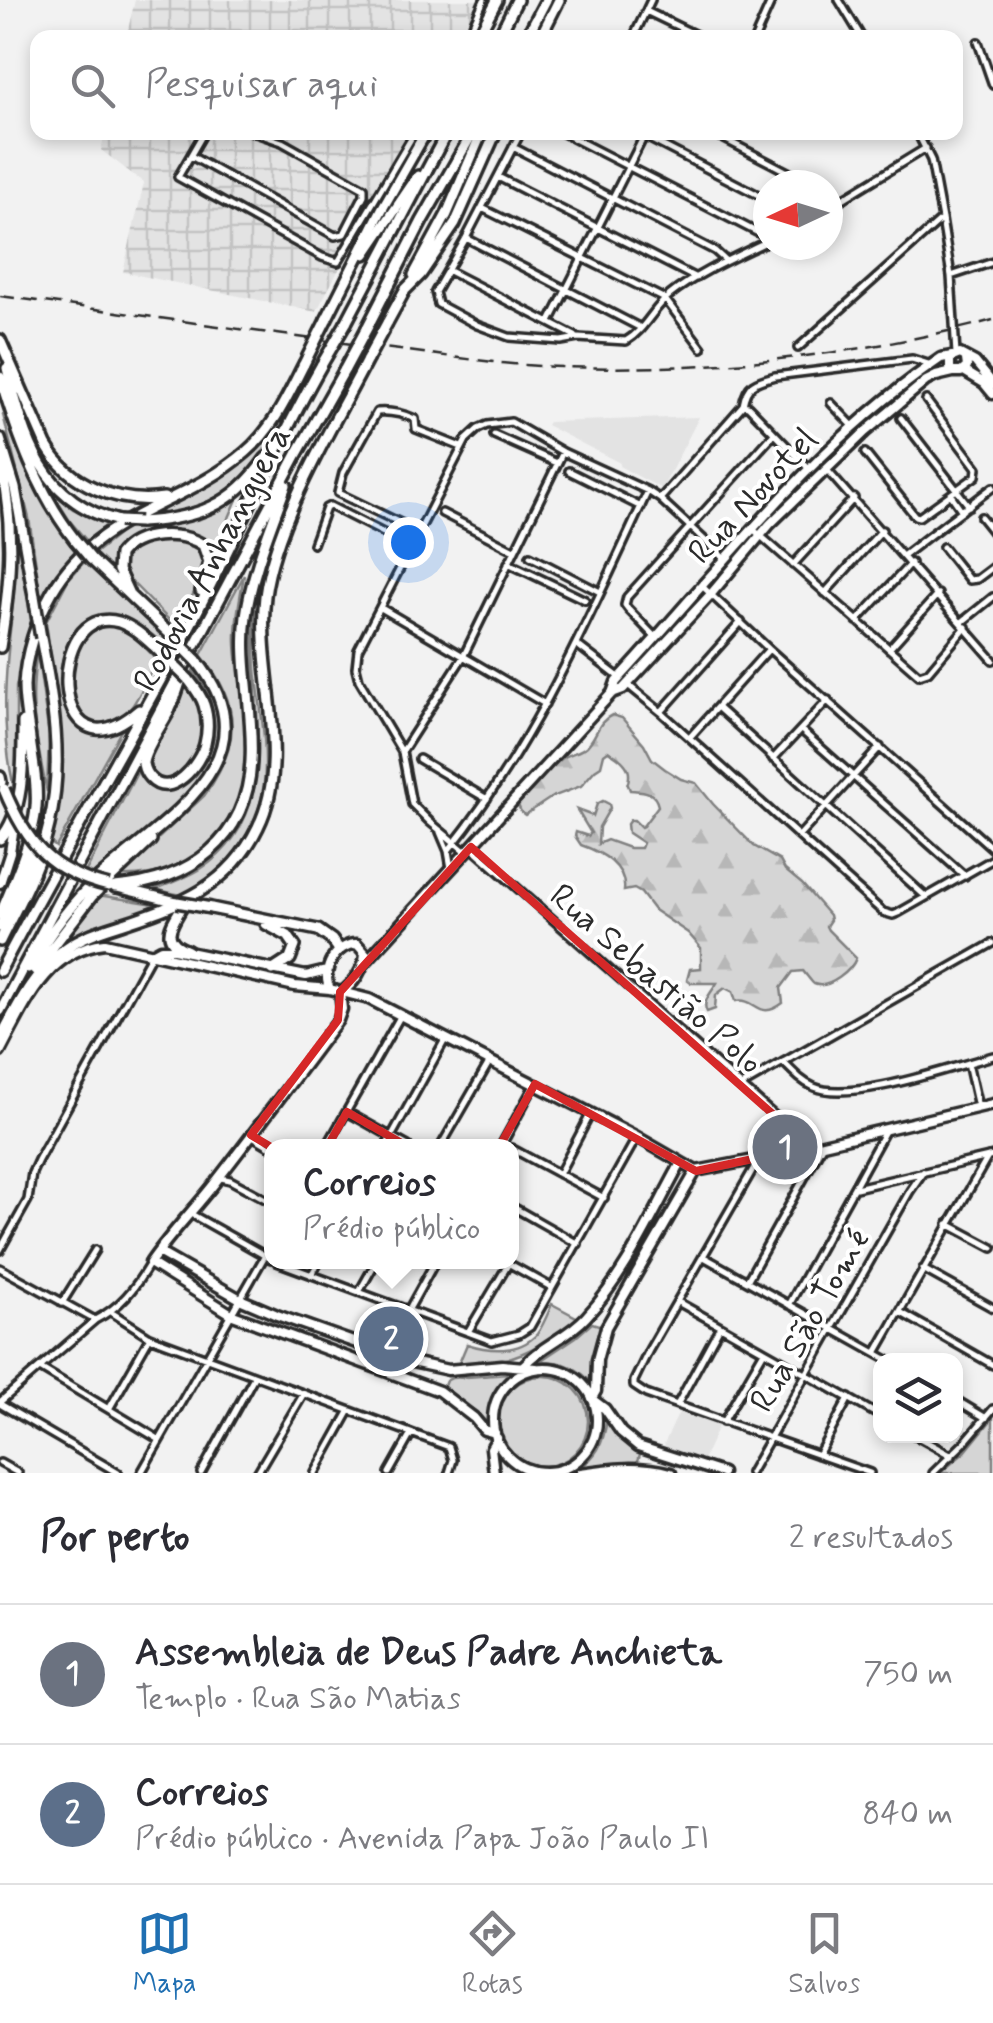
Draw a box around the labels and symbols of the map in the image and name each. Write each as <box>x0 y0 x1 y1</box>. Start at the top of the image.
north arrow <box>753 170 843 260</box>
street label: Rodovia Anhanguera <box>123 418 302 700</box>
street label: Rua Novotel <box>678 418 829 575</box>
your location <box>383 517 434 568</box>
street label: Rua Sebastião Polo <box>539 874 772 1085</box>
pin: 1 <box>752 1110 818 1184</box>
street label: Rua São Tomé <box>740 1221 882 1421</box>
pin: 2 <box>358 1302 424 1376</box>

